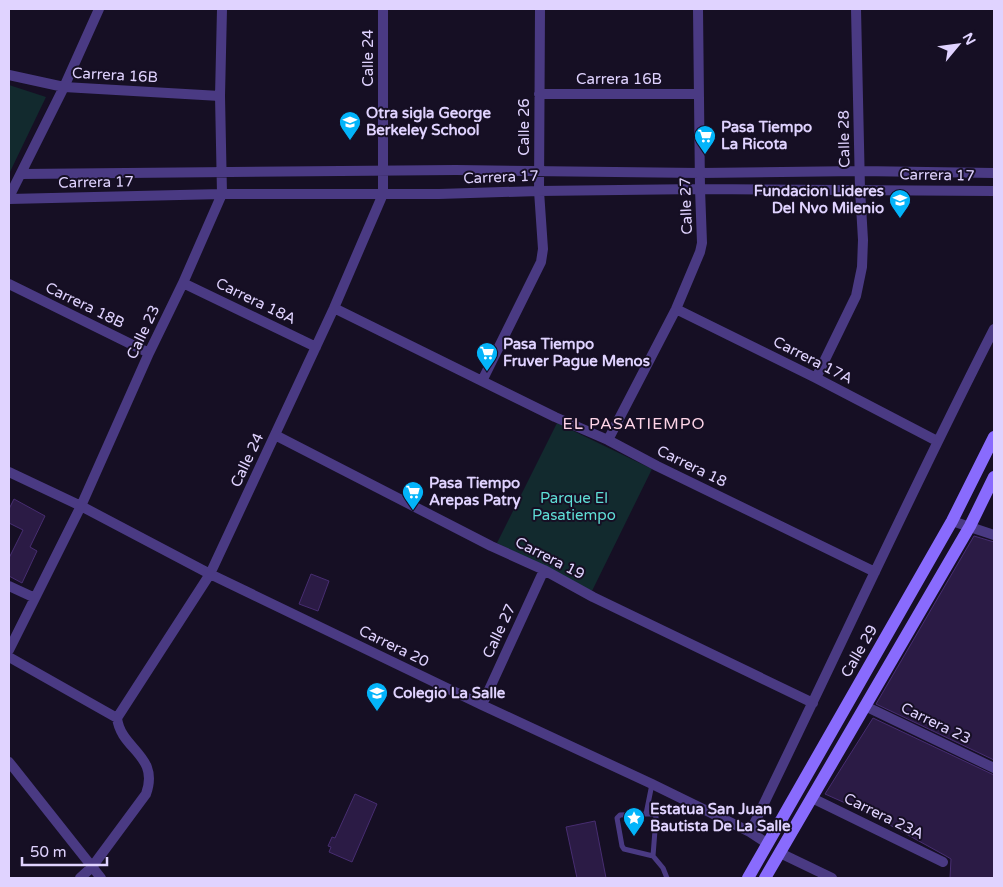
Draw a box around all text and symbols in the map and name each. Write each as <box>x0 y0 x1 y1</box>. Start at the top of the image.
north arrow <box>933 20 983 70</box>
street label: Calle 24 <box>359 29 377 87</box>
text: N <box>959 30 979 48</box>
street label: Carrera 16B <box>72 64 158 86</box>
street label: Carrera 16B <box>576 70 662 88</box>
street label: Calle 26 <box>515 98 533 156</box>
place label: Otra sigla George Berkeley School <box>366 104 491 140</box>
school or university icon: Otra sigla George Berkeley School <box>338 110 362 141</box>
street label: Calle 28 <box>834 110 854 168</box>
place label: Pasa Tiempo La Ricota <box>721 118 812 153</box>
supermarket icon: Pasa Tiempo La Ricota <box>693 124 717 155</box>
street label: Carrera 17 <box>899 165 975 185</box>
street label: Carrera 17 <box>463 167 539 187</box>
street label: Carrera 17 <box>58 172 134 192</box>
street label: Calle 27 <box>676 177 696 235</box>
place label: Fundacion Lideres Del Nvo Milenio <box>754 182 884 217</box>
school or university icon: Fundacion Lideres Del Nvo Milenio <box>888 188 912 219</box>
street label: Carrera 18A <box>213 274 299 328</box>
street label: Carrera 18B <box>42 278 128 332</box>
street label: Calle 23 <box>123 302 163 362</box>
street label: Carrera 17A <box>770 332 856 388</box>
place label: Pasa Tiempo Fruver Pague Menos <box>503 335 650 371</box>
supermarket icon: Pasa Tiempo Fruver Pague Menos <box>475 341 499 372</box>
district label: EL PASATIEMPO <box>562 414 706 434</box>
street label: Calle 24 <box>227 430 267 490</box>
street label: Carrera 18 <box>654 441 730 491</box>
place label: Pasa Tiempo Arepas Patry <box>429 474 521 510</box>
supermarket icon: Pasa Tiempo Arepas Patry <box>401 480 425 511</box>
park label: Parque El Pasatiempo <box>532 489 616 524</box>
street label: Carrera 19 <box>512 533 588 583</box>
street label: Calle 27 <box>479 601 519 661</box>
street label: Carrera 20 <box>356 621 432 671</box>
street label: Calle 29 <box>837 622 881 680</box>
school or university icon: Colegio La Salle <box>365 681 389 712</box>
place label: Colegio La Salle <box>393 684 506 703</box>
street label: Carrera 23 <box>898 698 974 748</box>
street label: Carrera 23A <box>841 789 927 843</box>
place label: Estatua San Juan Bautista De La Salle <box>650 800 791 835</box>
place icon: Estatua San Juan Bautista De La Salle <box>622 806 646 837</box>
scale bar <box>22 834 108 866</box>
text: 50 m <box>30 843 67 861</box>

